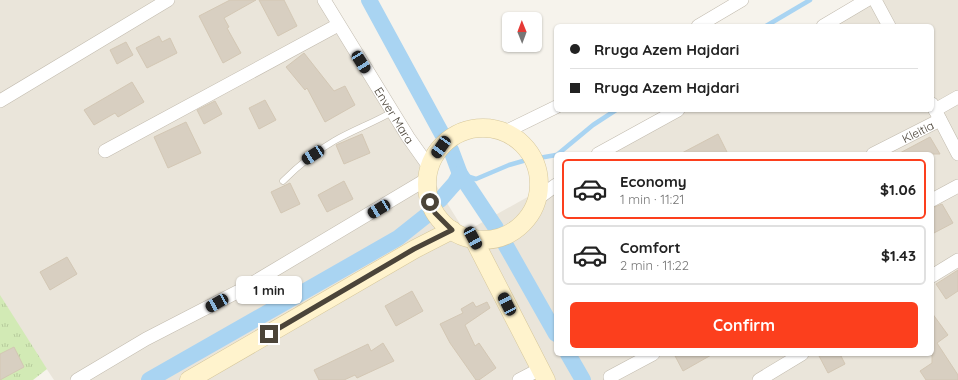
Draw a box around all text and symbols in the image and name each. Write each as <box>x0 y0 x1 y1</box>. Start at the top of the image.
north arrow <box>502 12 542 52</box>
map controls <box>502 12 542 52</box>
text: Rruga Azem Hajdari <box>594 40 739 59</box>
car <box>350 49 372 75</box>
text: Rruga Azem Hajdari <box>594 78 739 97</box>
street label: Enver Mara <box>372 84 418 146</box>
street label: Kleitia <box>899 117 936 146</box>
car <box>429 134 453 160</box>
car <box>300 143 326 167</box>
icon: car <box>572 171 608 207</box>
text: Economy <box>620 172 687 191</box>
text: $1.06 <box>880 180 916 199</box>
text: 1 min · 11:21 <box>620 191 684 207</box>
route start <box>421 193 439 211</box>
car <box>366 198 392 220</box>
car <box>462 225 484 251</box>
icon: car <box>572 237 608 273</box>
text: Comfort <box>620 238 681 257</box>
text: $1.43 <box>881 246 916 265</box>
text: 2 min · 11:22 <box>620 257 689 273</box>
callout: 1 min <box>236 276 302 304</box>
text: 1 min <box>253 282 285 298</box>
car <box>496 291 518 317</box>
car <box>204 292 230 314</box>
button: Confirm <box>570 302 918 348</box>
route end <box>260 325 278 343</box>

